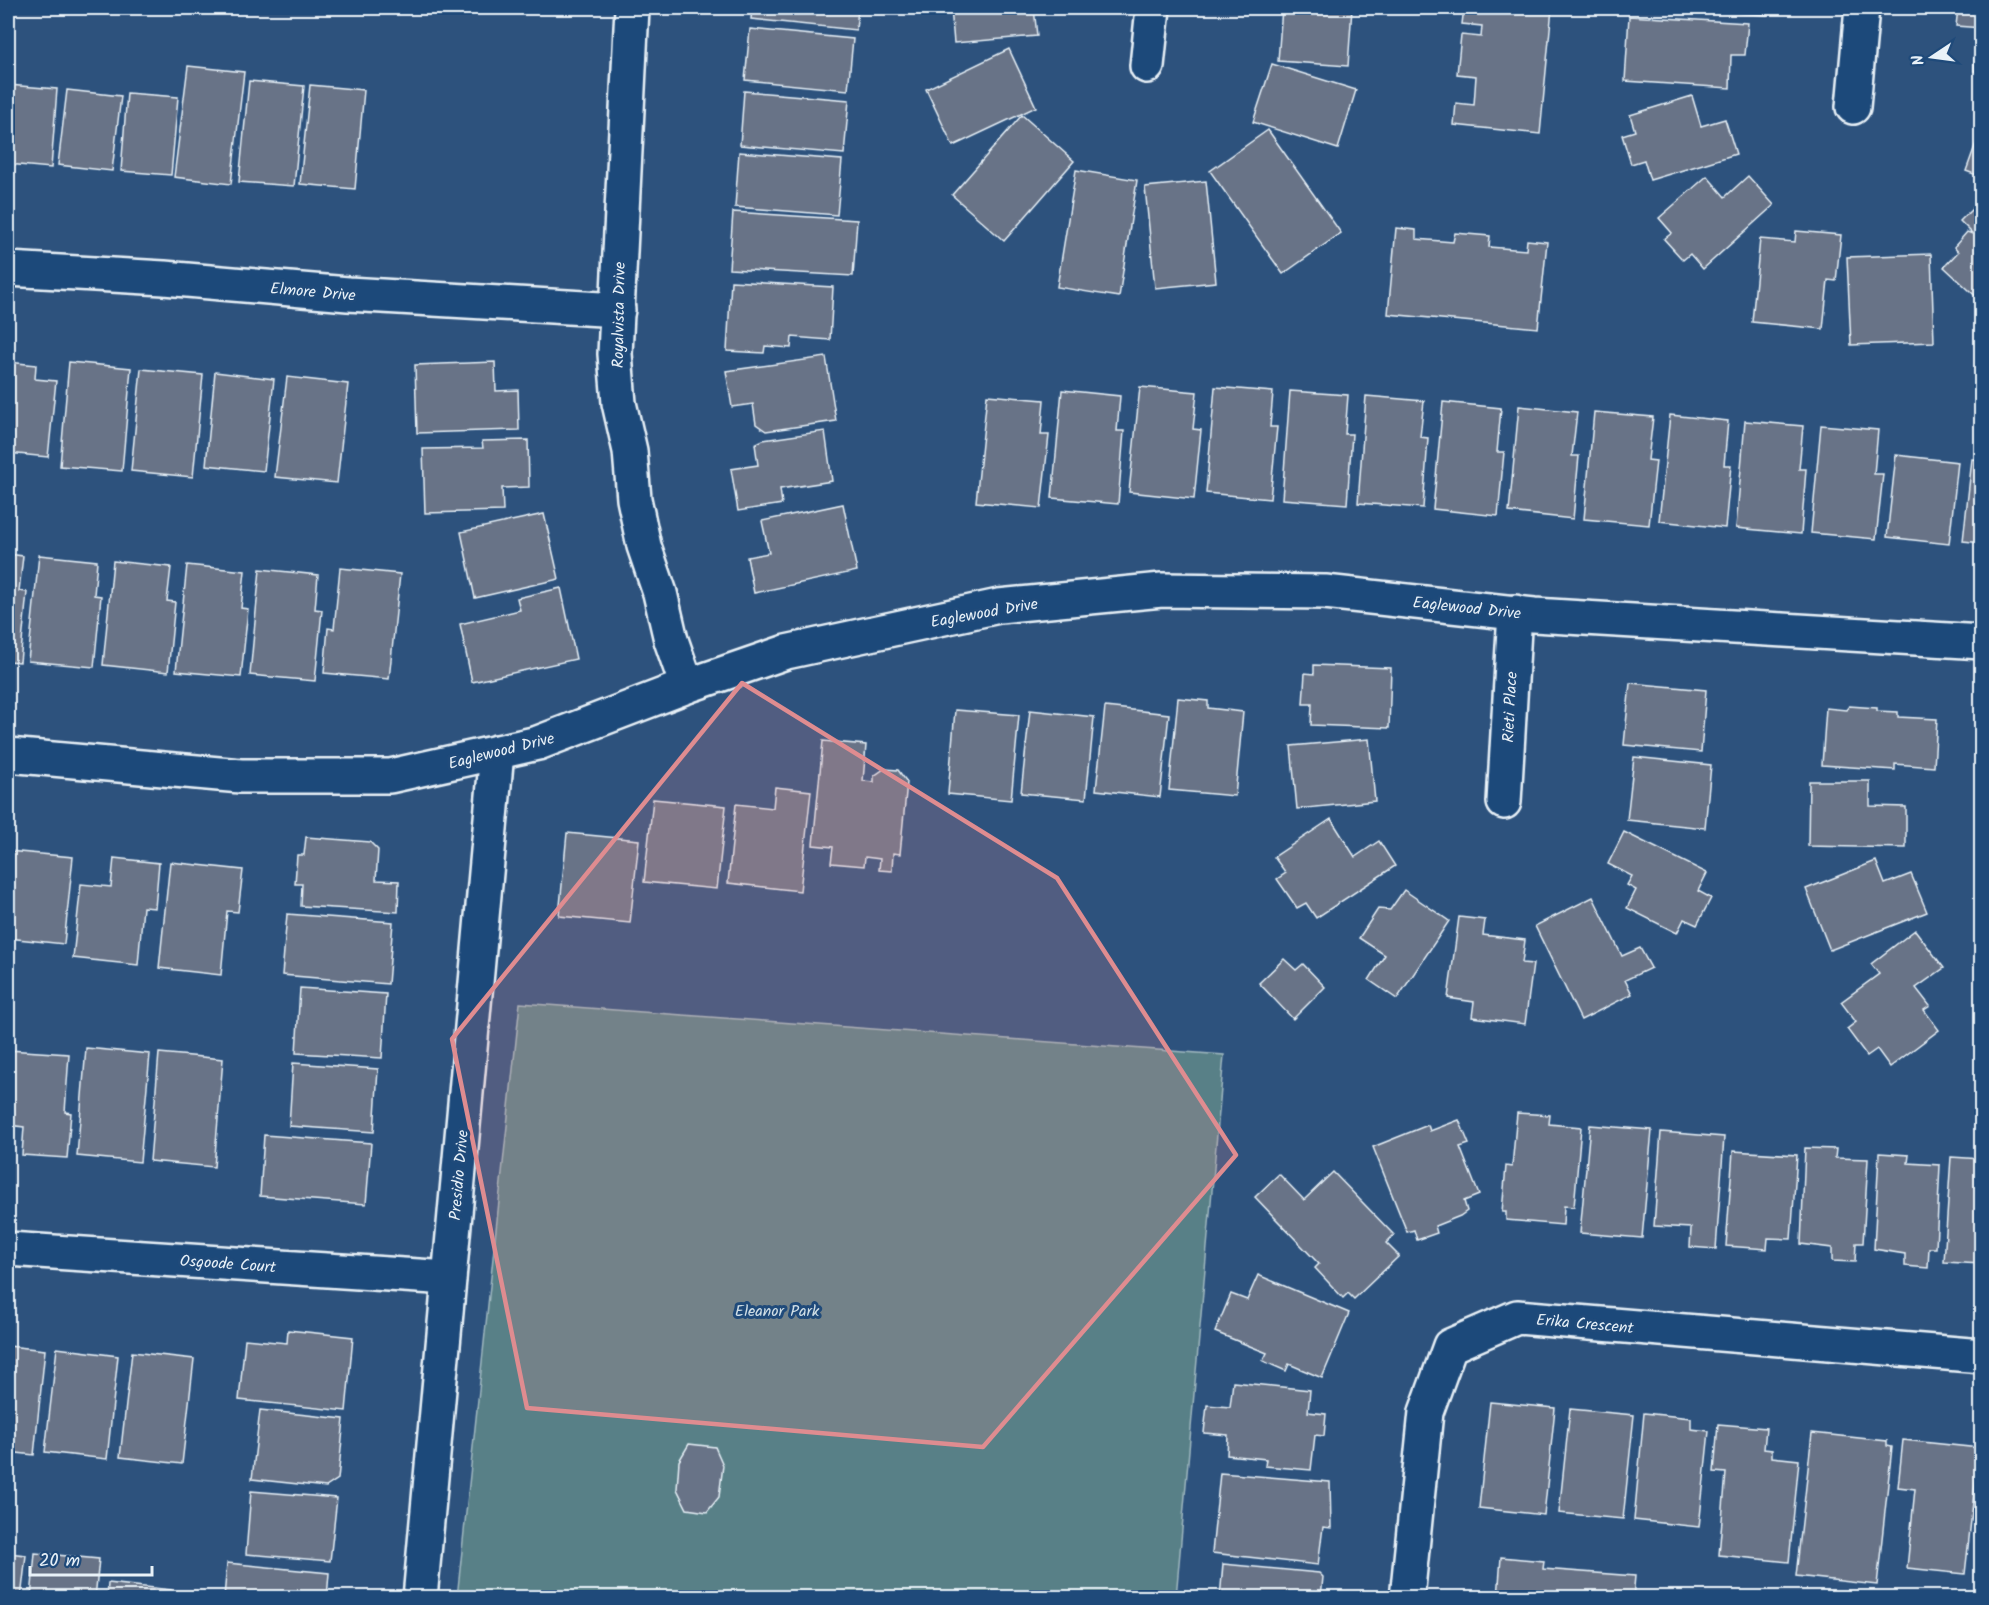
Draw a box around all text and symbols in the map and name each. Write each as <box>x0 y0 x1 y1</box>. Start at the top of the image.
north arrow <box>1902 27 1962 87</box>
text: N <box>1906 52 1932 68</box>
street label: Royalvista Drive <box>606 262 633 368</box>
street label: Elmore Drive <box>269 276 357 309</box>
street label: Eaglewood Drive <box>1412 590 1522 627</box>
street label: Eaglewood Drive <box>929 592 1040 635</box>
street label: Rieti Place <box>1496 671 1525 743</box>
street label: Eaglewood Drive <box>446 726 557 777</box>
street label: Presidio Drive <box>443 1129 476 1221</box>
street label: Osgoode Court <box>179 1249 278 1280</box>
park label: Eleanor Park <box>735 1299 820 1324</box>
street label: Erika Crescent <box>1535 1308 1635 1341</box>
scale bar <box>30 1539 152 1577</box>
text: 20 m <box>39 1547 80 1576</box>

